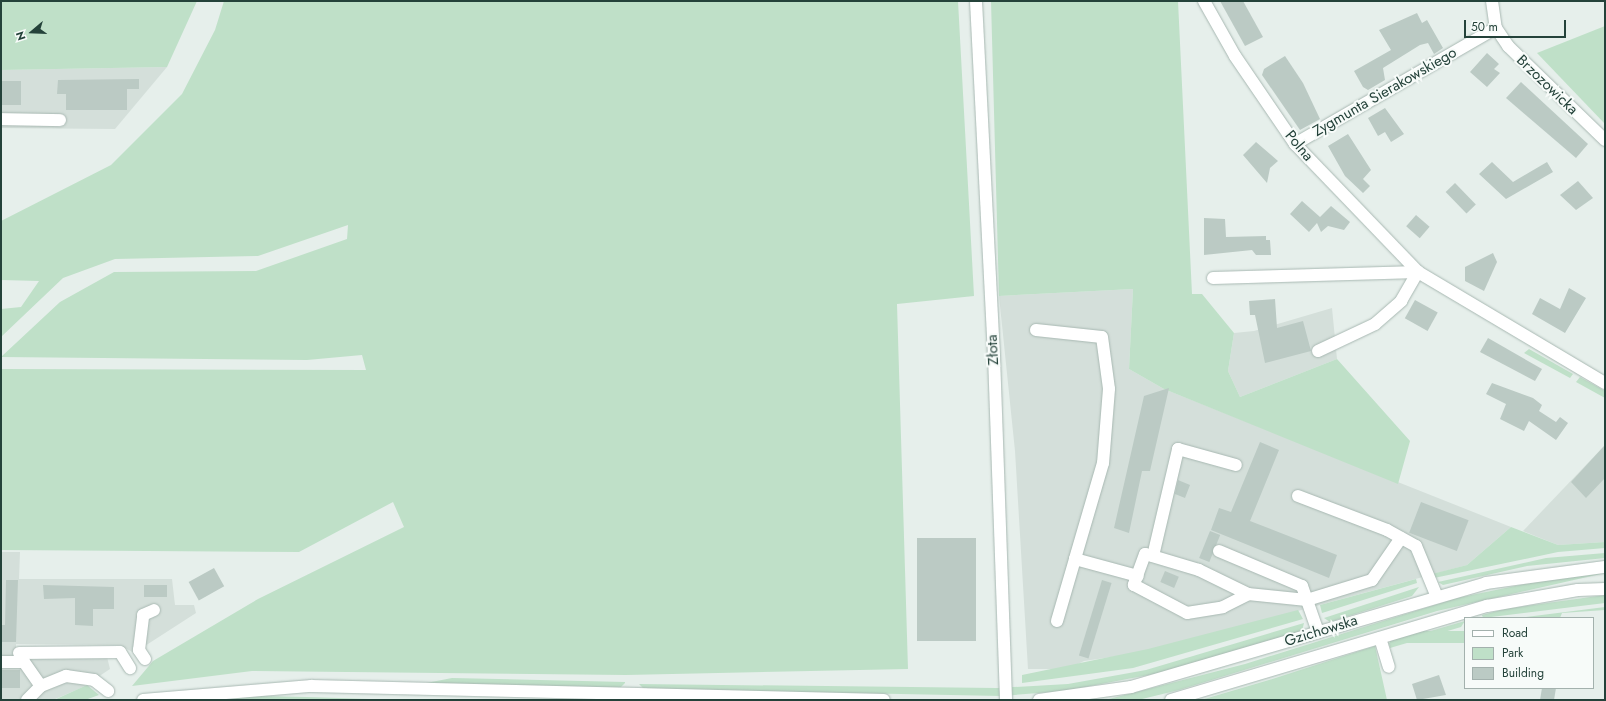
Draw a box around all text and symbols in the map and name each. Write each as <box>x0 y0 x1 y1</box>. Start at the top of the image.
north arrow <box>12 12 52 52</box>
scale bar <box>1466 12 1568 38</box>
text: 50 m <box>1471 18 1498 36</box>
text: N <box>12 29 30 43</box>
street label: Zygmunta Sierakowskiego <box>1310 43 1460 141</box>
street label: Brzozowicka <box>1513 51 1581 119</box>
street label: Polna <box>1281 127 1317 165</box>
street label: Złota <box>983 334 1003 366</box>
street label: Gzichowska <box>1282 611 1360 651</box>
legend <box>1464 617 1594 689</box>
text: Road <box>1502 624 1528 642</box>
text: Park <box>1502 644 1523 662</box>
text: Building <box>1502 664 1544 682</box>

